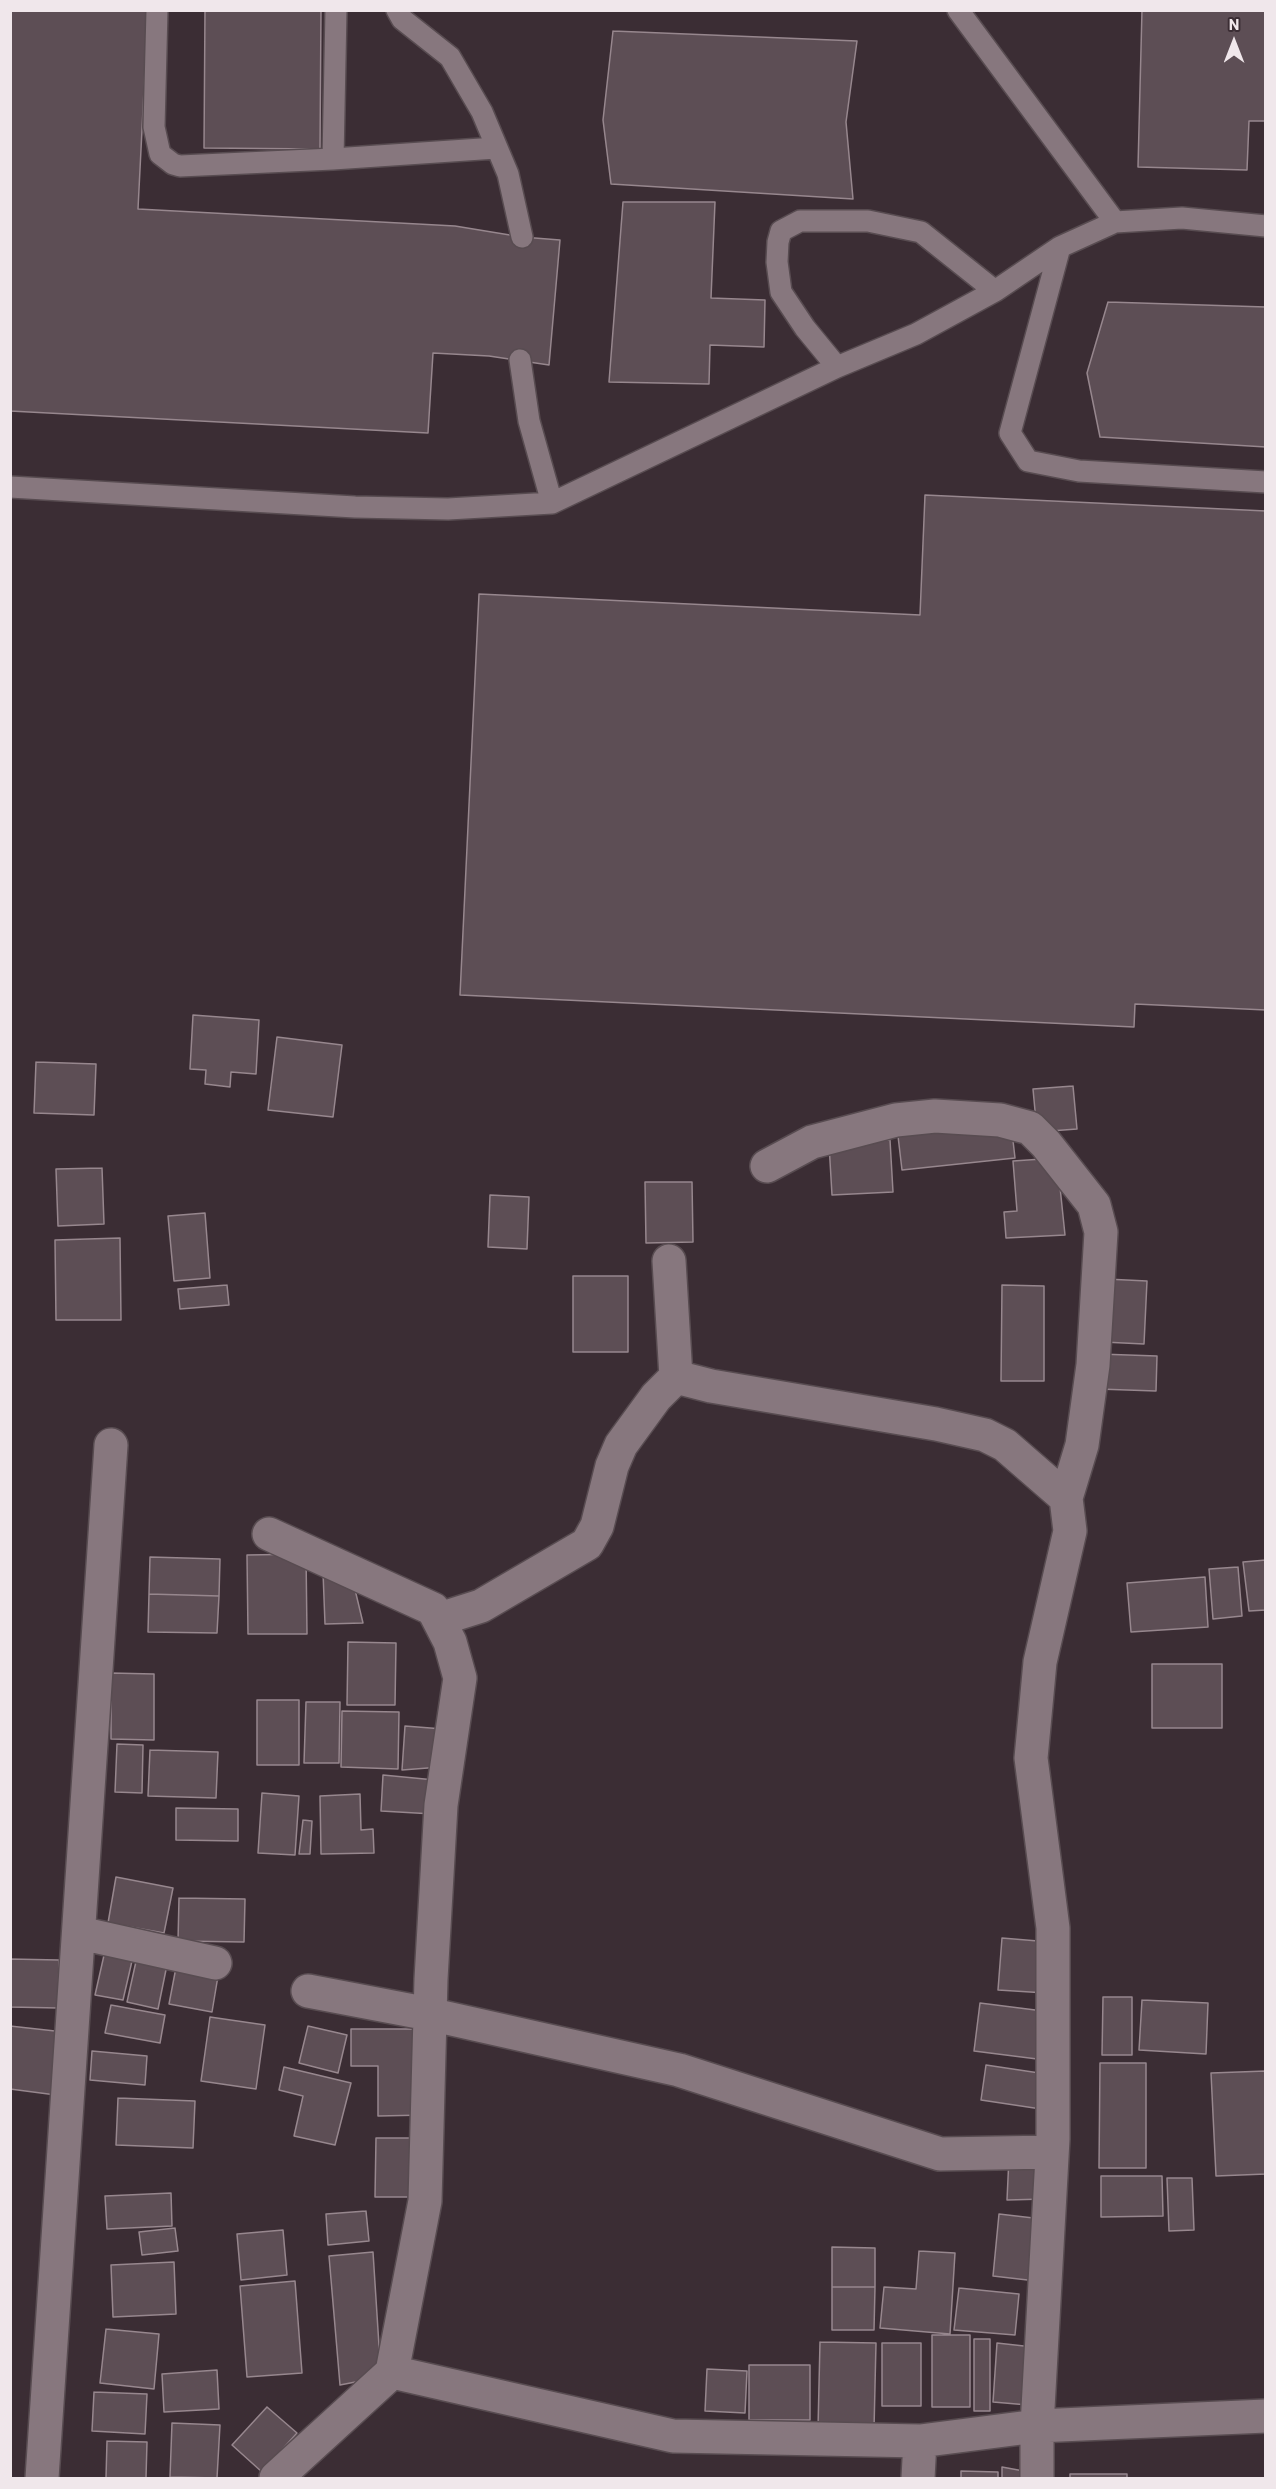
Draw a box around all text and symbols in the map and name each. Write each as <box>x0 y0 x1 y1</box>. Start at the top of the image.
north arrow <box>1204 12 1264 72</box>
text: N <box>1229 14 1239 33</box>

